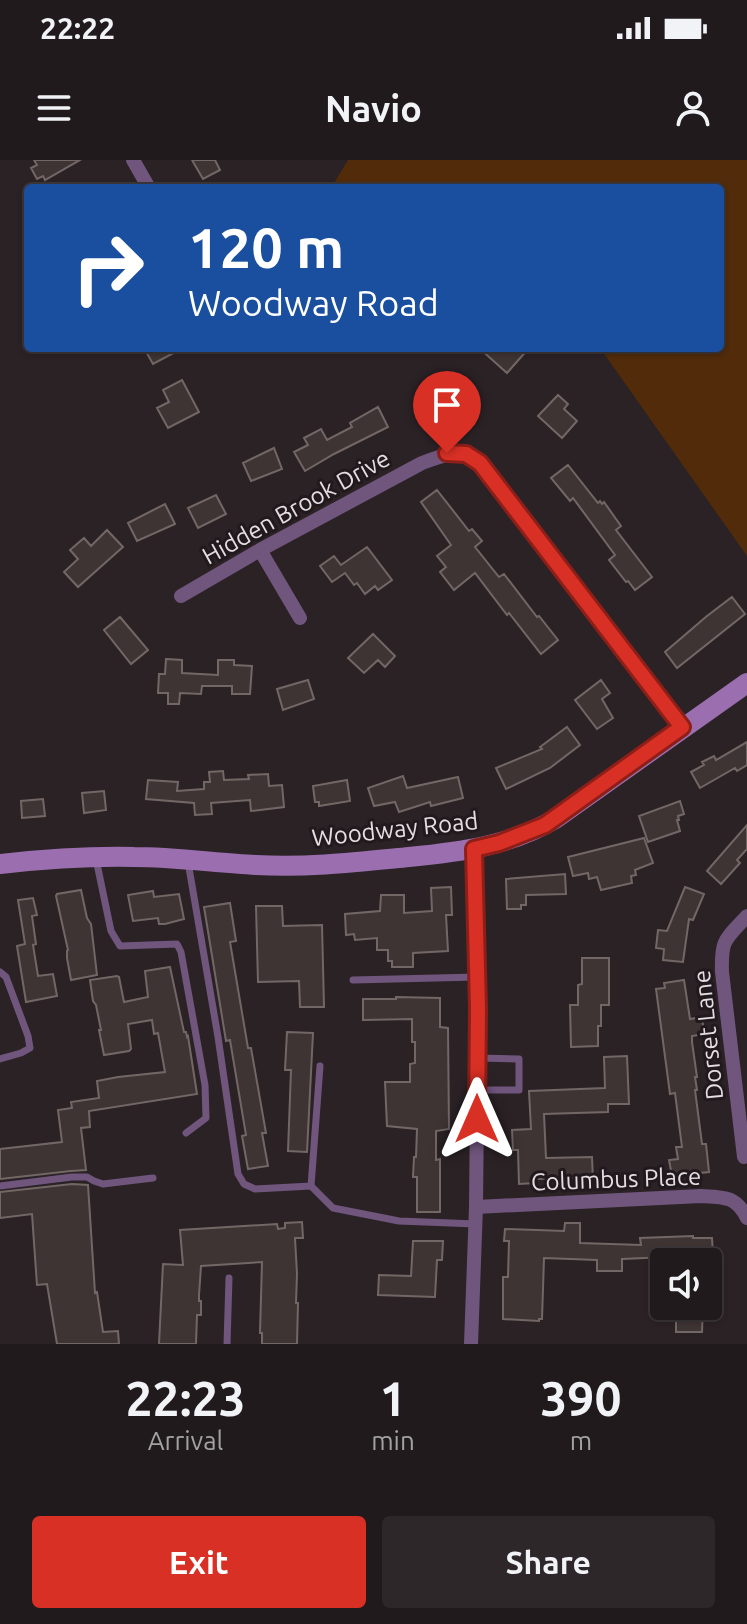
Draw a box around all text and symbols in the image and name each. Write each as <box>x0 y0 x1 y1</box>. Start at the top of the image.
text: 22:22 <box>40 11 115 45</box>
icon: menu <box>32 86 76 130</box>
icon: person <box>671 86 715 130</box>
text: Navio <box>325 88 422 129</box>
icon: right <box>56 216 160 320</box>
text: 120 m <box>188 216 344 279</box>
text: Woodway Road <box>188 282 439 323</box>
pin <box>413 371 481 453</box>
icon: arrive <box>425 383 469 427</box>
street label: Hidden Brook Drive <box>198 444 394 570</box>
street label: Woodway Road <box>310 807 480 851</box>
street label: Dorset Lane <box>688 969 728 1101</box>
position arrow <box>435 1077 519 1161</box>
street label: Columbus Place <box>530 1163 702 1195</box>
map controls <box>650 1248 722 1320</box>
button: sound <box>650 1248 722 1320</box>
text: 22:23 <box>126 1371 246 1425</box>
text: 1 <box>379 1371 406 1425</box>
text: 390 <box>540 1371 621 1425</box>
text: Arrival <box>148 1426 223 1455</box>
text: min <box>371 1426 415 1455</box>
text: m <box>570 1426 592 1455</box>
button: Exit <box>32 1516 366 1608</box>
button: Share <box>382 1516 715 1608</box>

